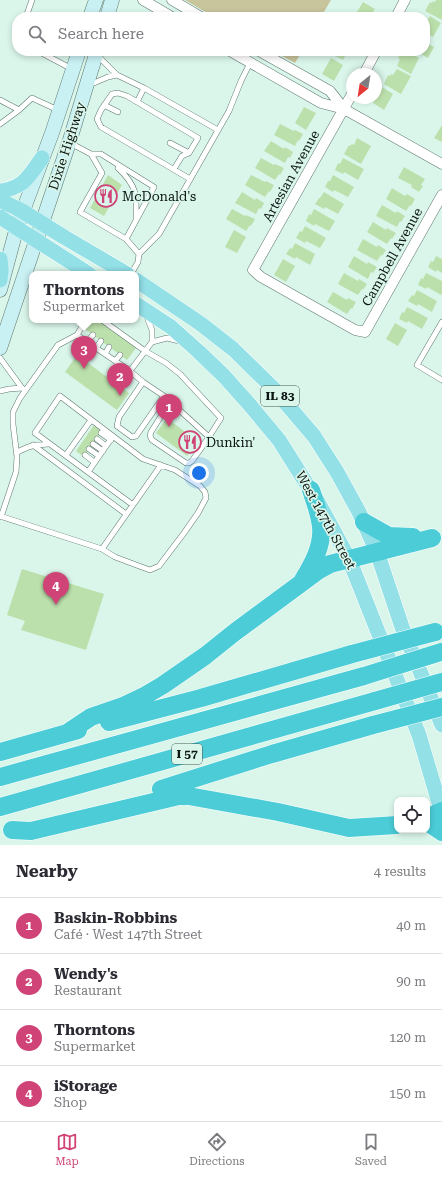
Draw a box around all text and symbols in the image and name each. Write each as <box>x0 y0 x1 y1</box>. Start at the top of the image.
search box <box>12 12 430 56</box>
icon: search <box>26 23 48 45</box>
text: Search here <box>58 25 144 43</box>
north arrow <box>346 68 382 104</box>
street label: Dixie Highway <box>46 100 88 192</box>
street label: Artesian Avenue <box>260 128 322 224</box>
restaurant icon: McDonald's <box>93 183 119 209</box>
place label: McDonald's <box>122 189 196 204</box>
street label: Campbell Avenue <box>359 205 425 309</box>
popup <box>29 271 139 323</box>
text: Thorntons <box>43 281 124 299</box>
text: Supermarket <box>43 299 125 314</box>
pin: 3 <box>71 336 97 369</box>
pin: 2 <box>107 363 133 396</box>
road number: IL 83 <box>261 386 299 406</box>
pin: 1 <box>156 394 182 427</box>
restaurant icon: Dunkin' <box>177 429 203 455</box>
place label: Dunkin' <box>206 435 256 450</box>
your location <box>189 463 209 483</box>
street label: West 147th Street <box>293 468 359 572</box>
pin: 4 <box>43 572 69 605</box>
road number: I 57 <box>172 744 202 764</box>
map controls <box>394 797 430 833</box>
button: locate <box>394 797 430 833</box>
text: Nearby <box>16 861 78 881</box>
text: 4 results <box>374 864 426 879</box>
text: Baskin-Robbins <box>54 909 177 927</box>
text: 1 <box>25 918 33 933</box>
text: 40 m <box>396 918 426 933</box>
text: Café · West 147th Street <box>54 927 202 942</box>
text: Wendy's <box>54 965 118 983</box>
text: 2 <box>25 974 33 989</box>
text: 90 m <box>396 974 426 989</box>
text: Restaurant <box>54 983 122 998</box>
text: Thorntons <box>54 1021 135 1039</box>
text: 3 <box>25 1030 33 1045</box>
text: 120 m <box>389 1030 426 1045</box>
text: Supermarket <box>54 1039 135 1054</box>
text: iStorage <box>54 1077 117 1095</box>
text: 4 <box>25 1086 33 1101</box>
text: 150 m <box>389 1086 426 1101</box>
text: Shop <box>54 1095 87 1110</box>
tab: Map <box>55 1131 79 1168</box>
tab: Directions <box>189 1131 245 1168</box>
tab: Saved <box>355 1131 387 1168</box>

